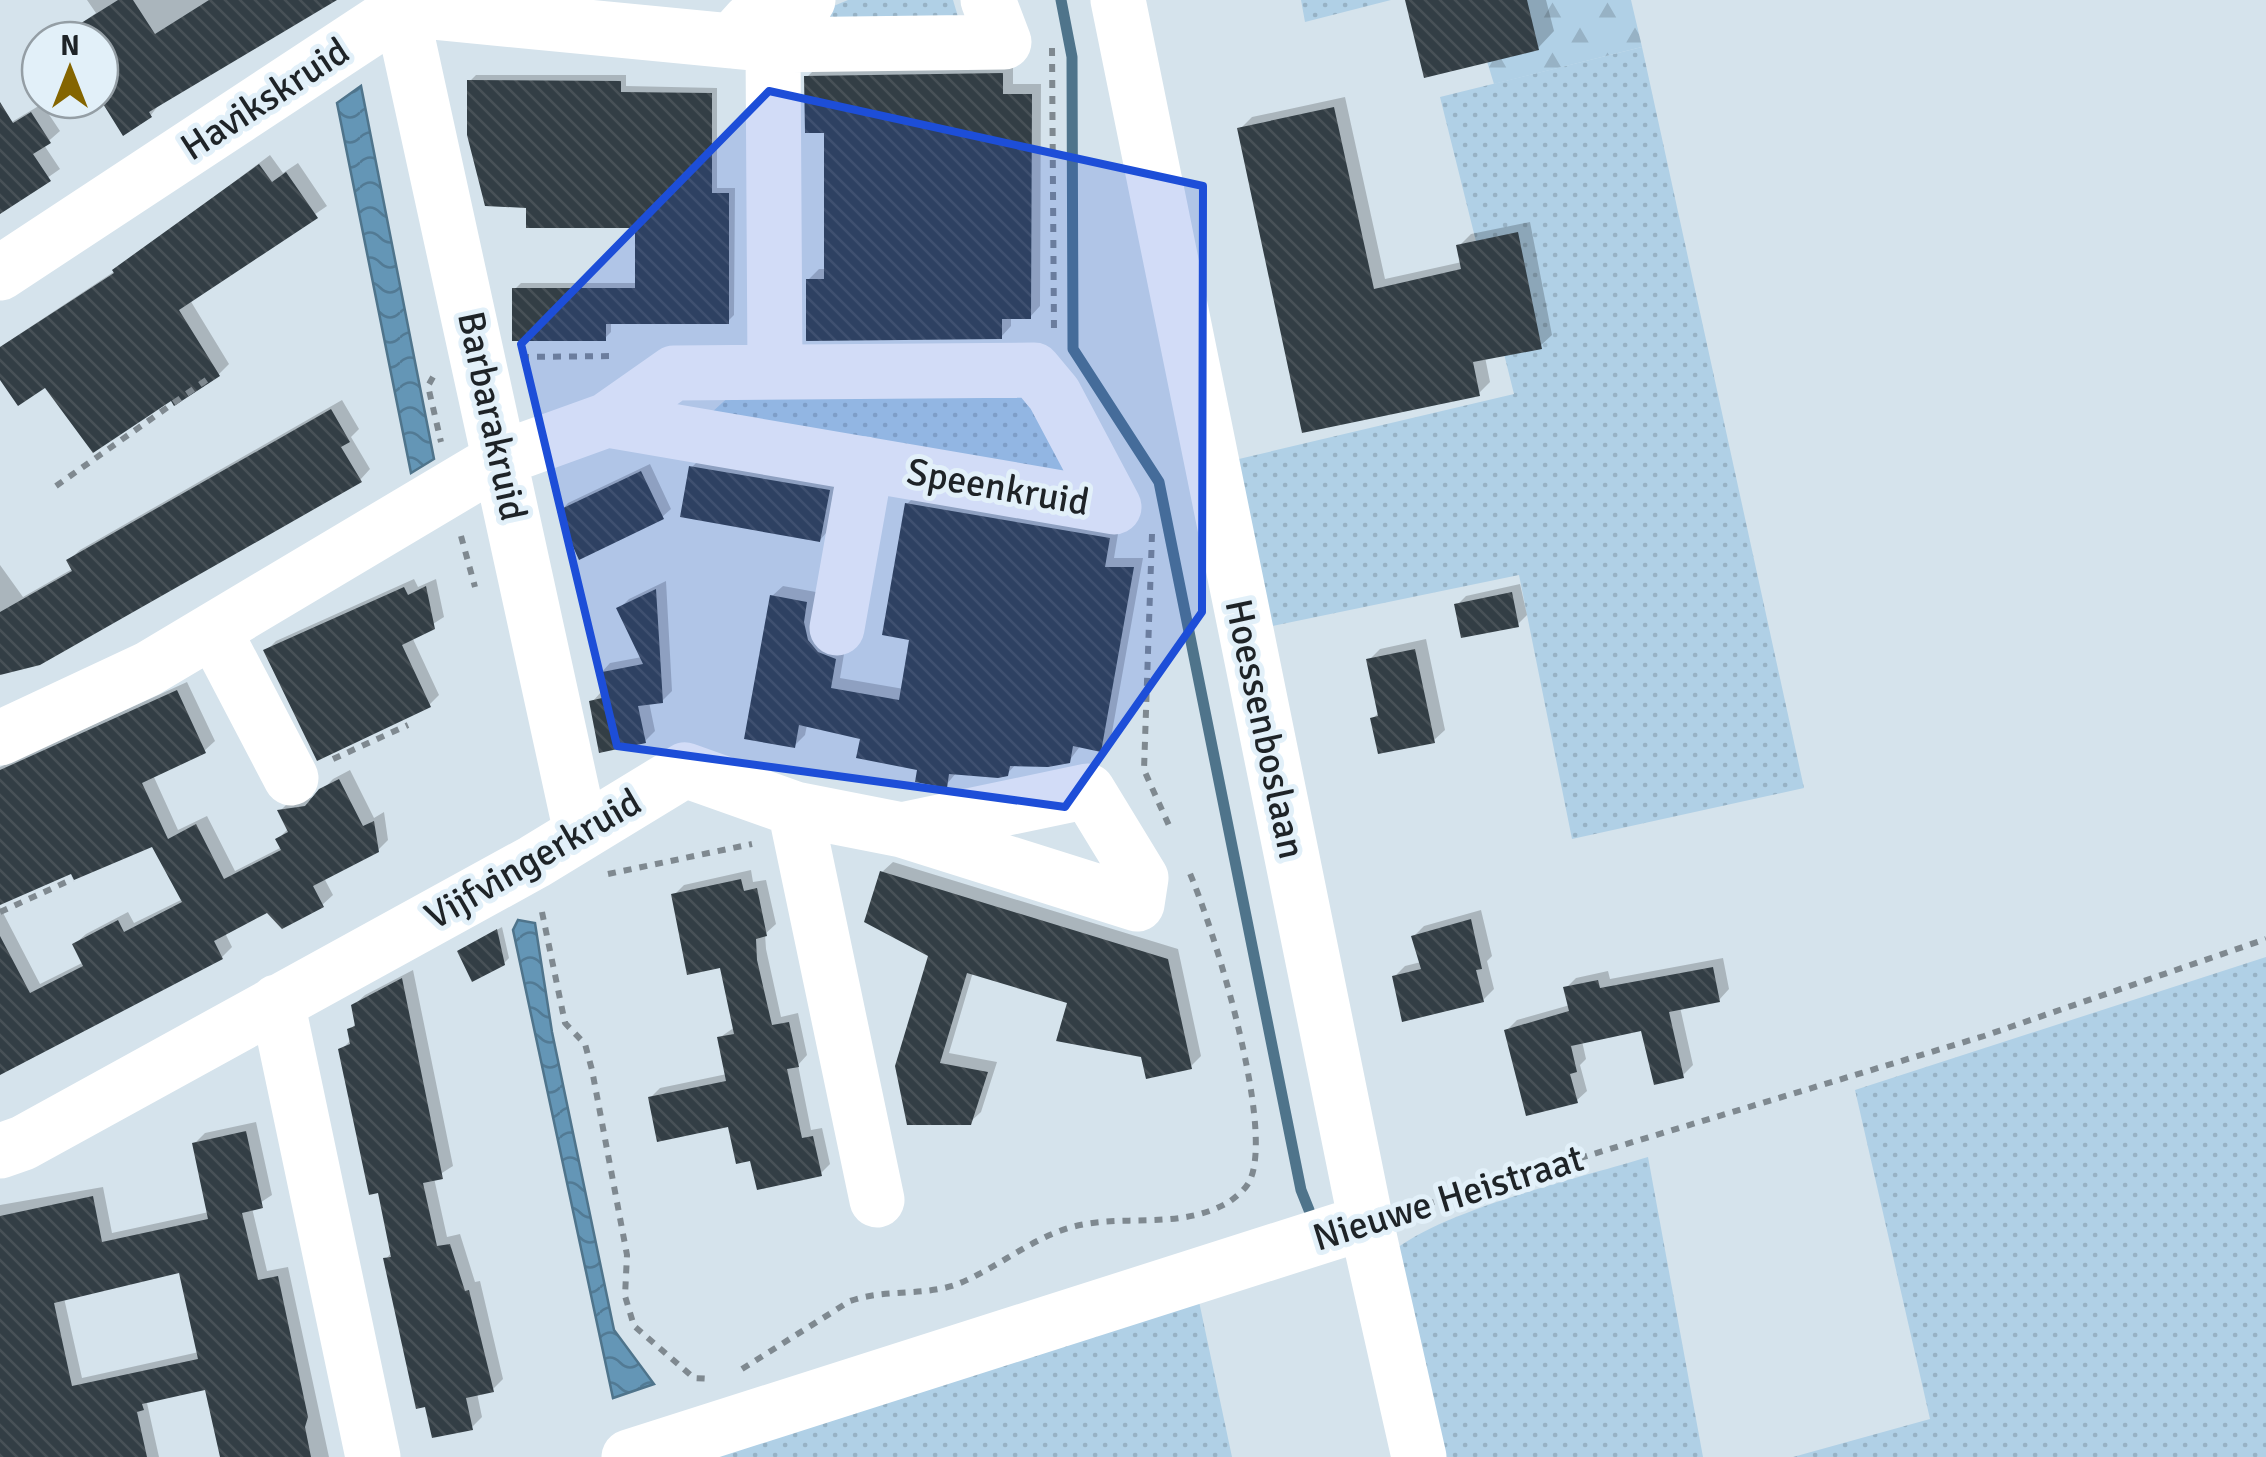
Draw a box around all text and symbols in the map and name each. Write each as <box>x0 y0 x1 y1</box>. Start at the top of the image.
north arrow <box>20 20 120 120</box>
street label: Havikskruid <box>172 27 358 171</box>
text: N <box>60 29 80 63</box>
street label: Barbarakruid <box>447 307 537 525</box>
street label: Speenkruid <box>903 448 1093 526</box>
street label: Hoessenboslaan <box>1215 595 1315 863</box>
street label: Vijfvingerkruid <box>417 778 649 940</box>
street label: Nieuwe Heistraat <box>1307 1135 1589 1261</box>

